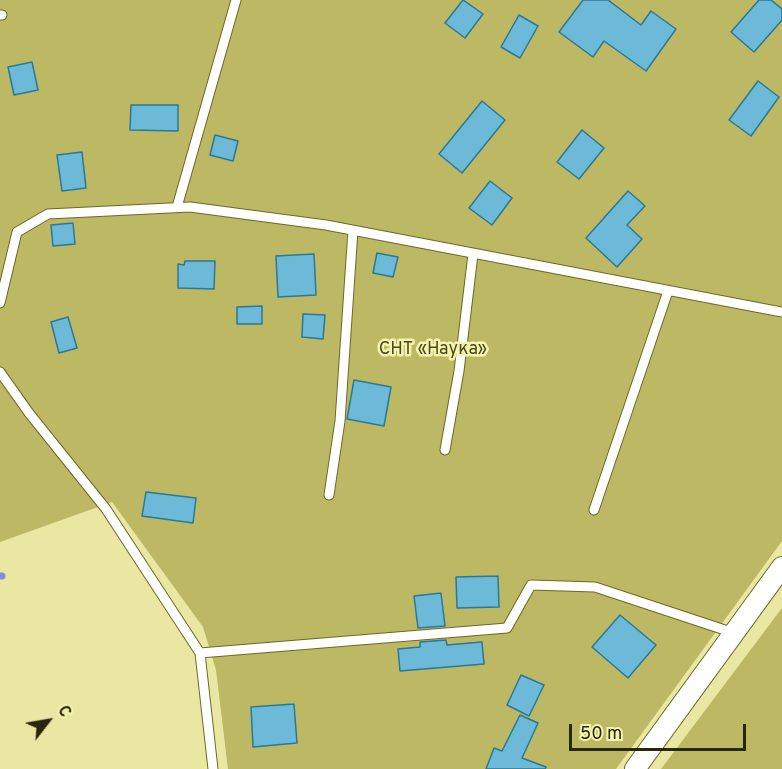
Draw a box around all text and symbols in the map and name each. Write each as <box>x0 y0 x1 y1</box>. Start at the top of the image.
park label: СНТ «Наука» <box>379 339 487 361</box>
north arrow <box>18 691 78 751</box>
text: С <box>52 702 75 721</box>
scale bar <box>572 712 749 750</box>
text: 50 m <box>580 723 622 746</box>

